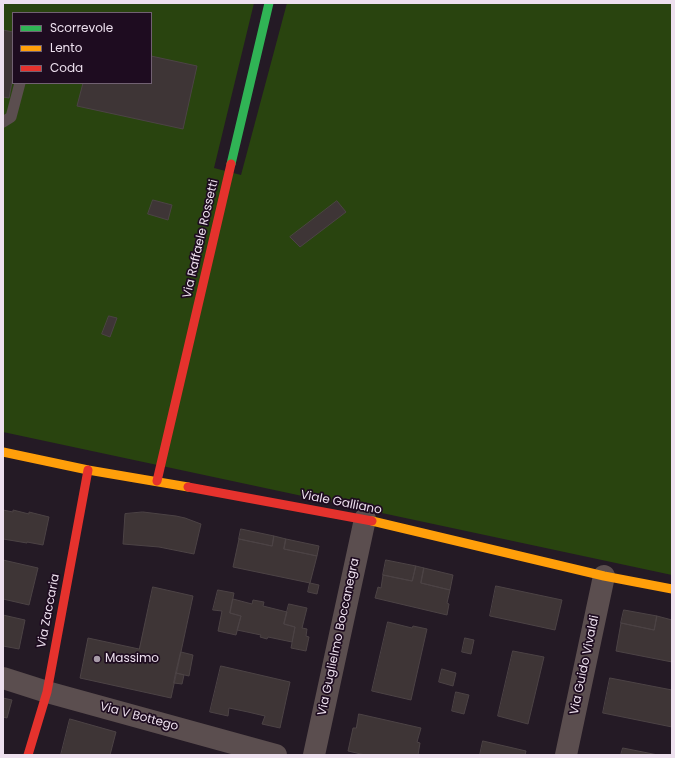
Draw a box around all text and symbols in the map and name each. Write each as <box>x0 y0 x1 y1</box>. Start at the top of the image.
legend <box>12 12 152 84</box>
text: Scorrevole <box>50 19 113 36</box>
text: Lento <box>50 39 82 56</box>
text: Coda <box>50 59 83 76</box>
street label: Via Raffaele Rossetti <box>180 178 222 300</box>
street label: Viale Galliano <box>299 488 383 518</box>
street label: Via Guglielmo Boccanegra <box>315 557 363 717</box>
street label: Via Zaccaria <box>35 573 63 649</box>
street label: Via Guido Vivaldi <box>567 614 603 716</box>
place label: Massimo <box>105 652 159 666</box>
marker: Massimo <box>92 654 102 664</box>
street label: Via V Bottego <box>98 700 180 734</box>

